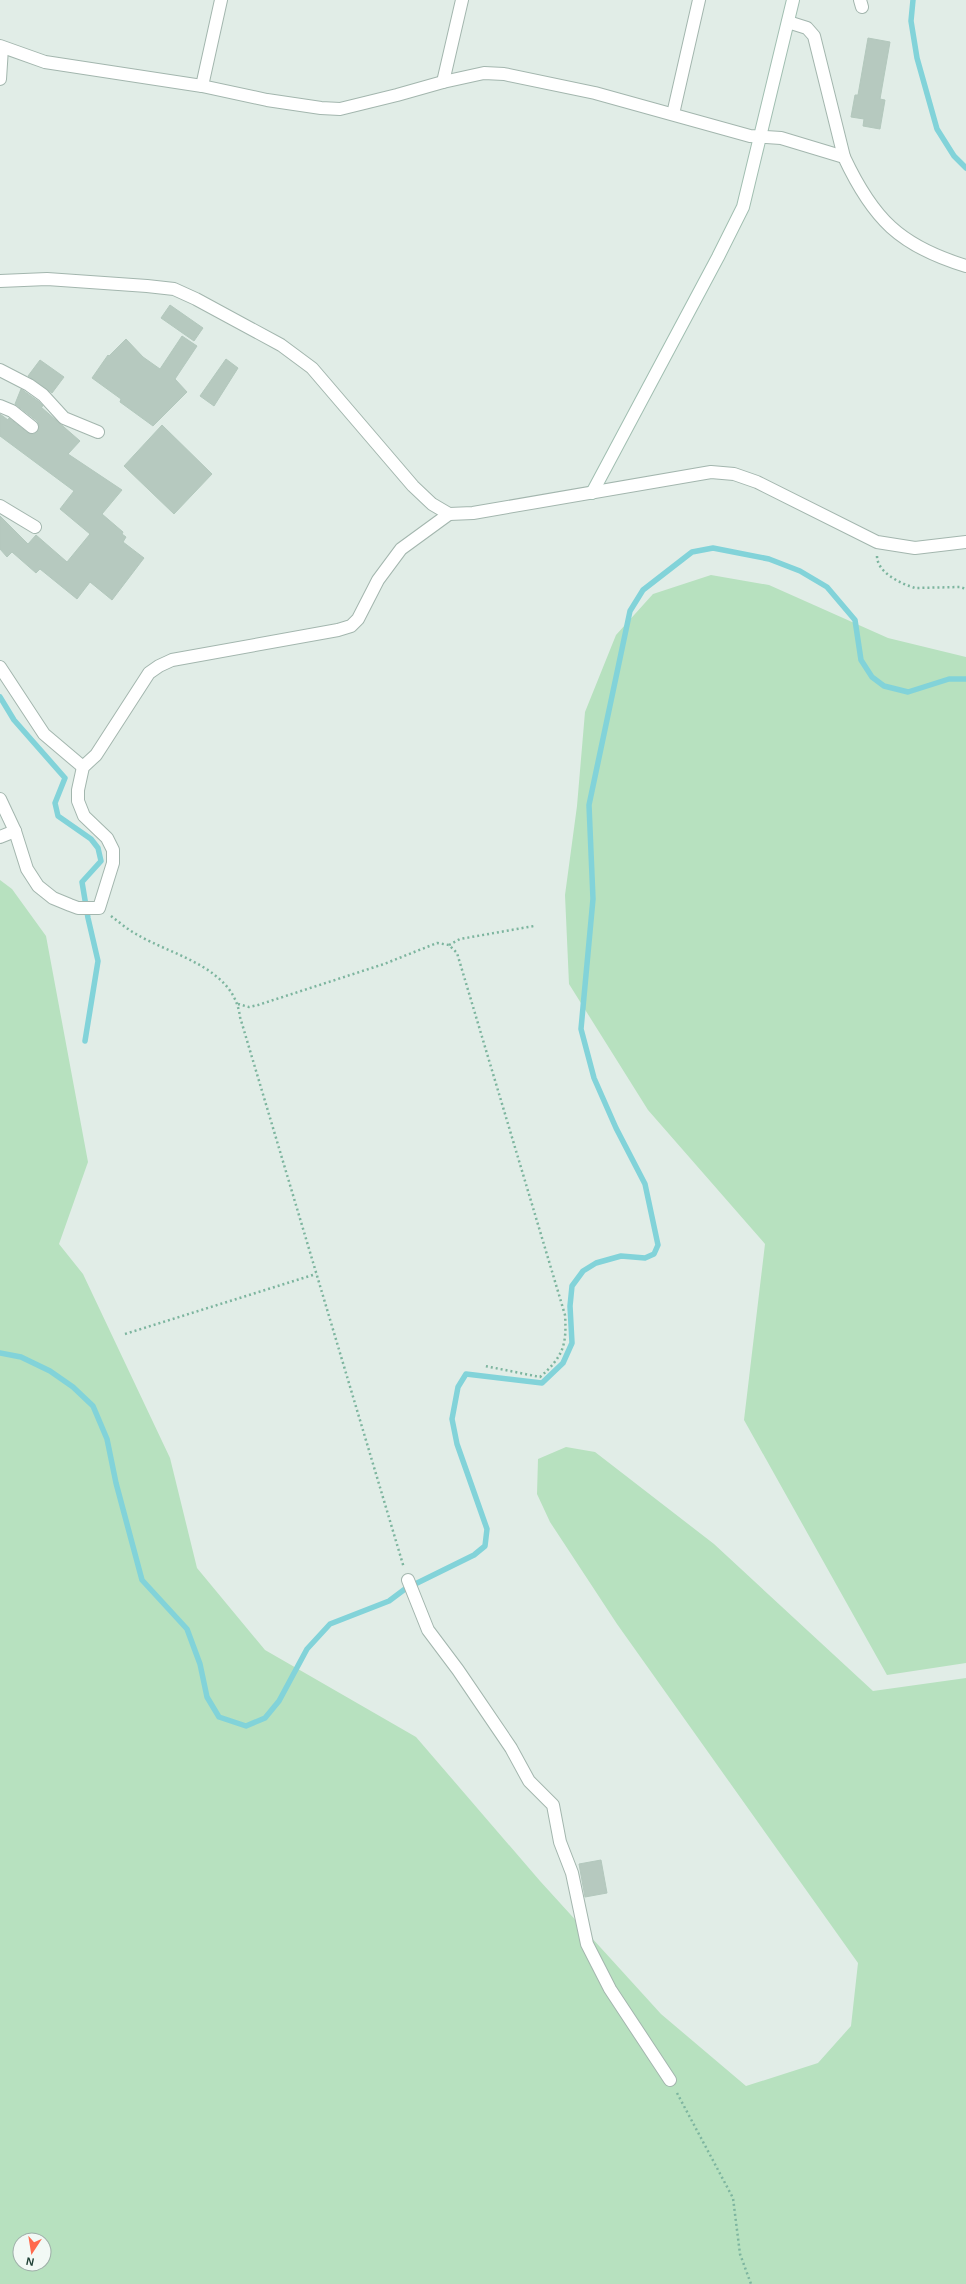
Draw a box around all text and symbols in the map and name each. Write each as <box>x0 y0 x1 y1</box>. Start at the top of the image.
north arrow <box>12 2232 52 2272</box>
text: N <box>25 2255 35 2268</box>

